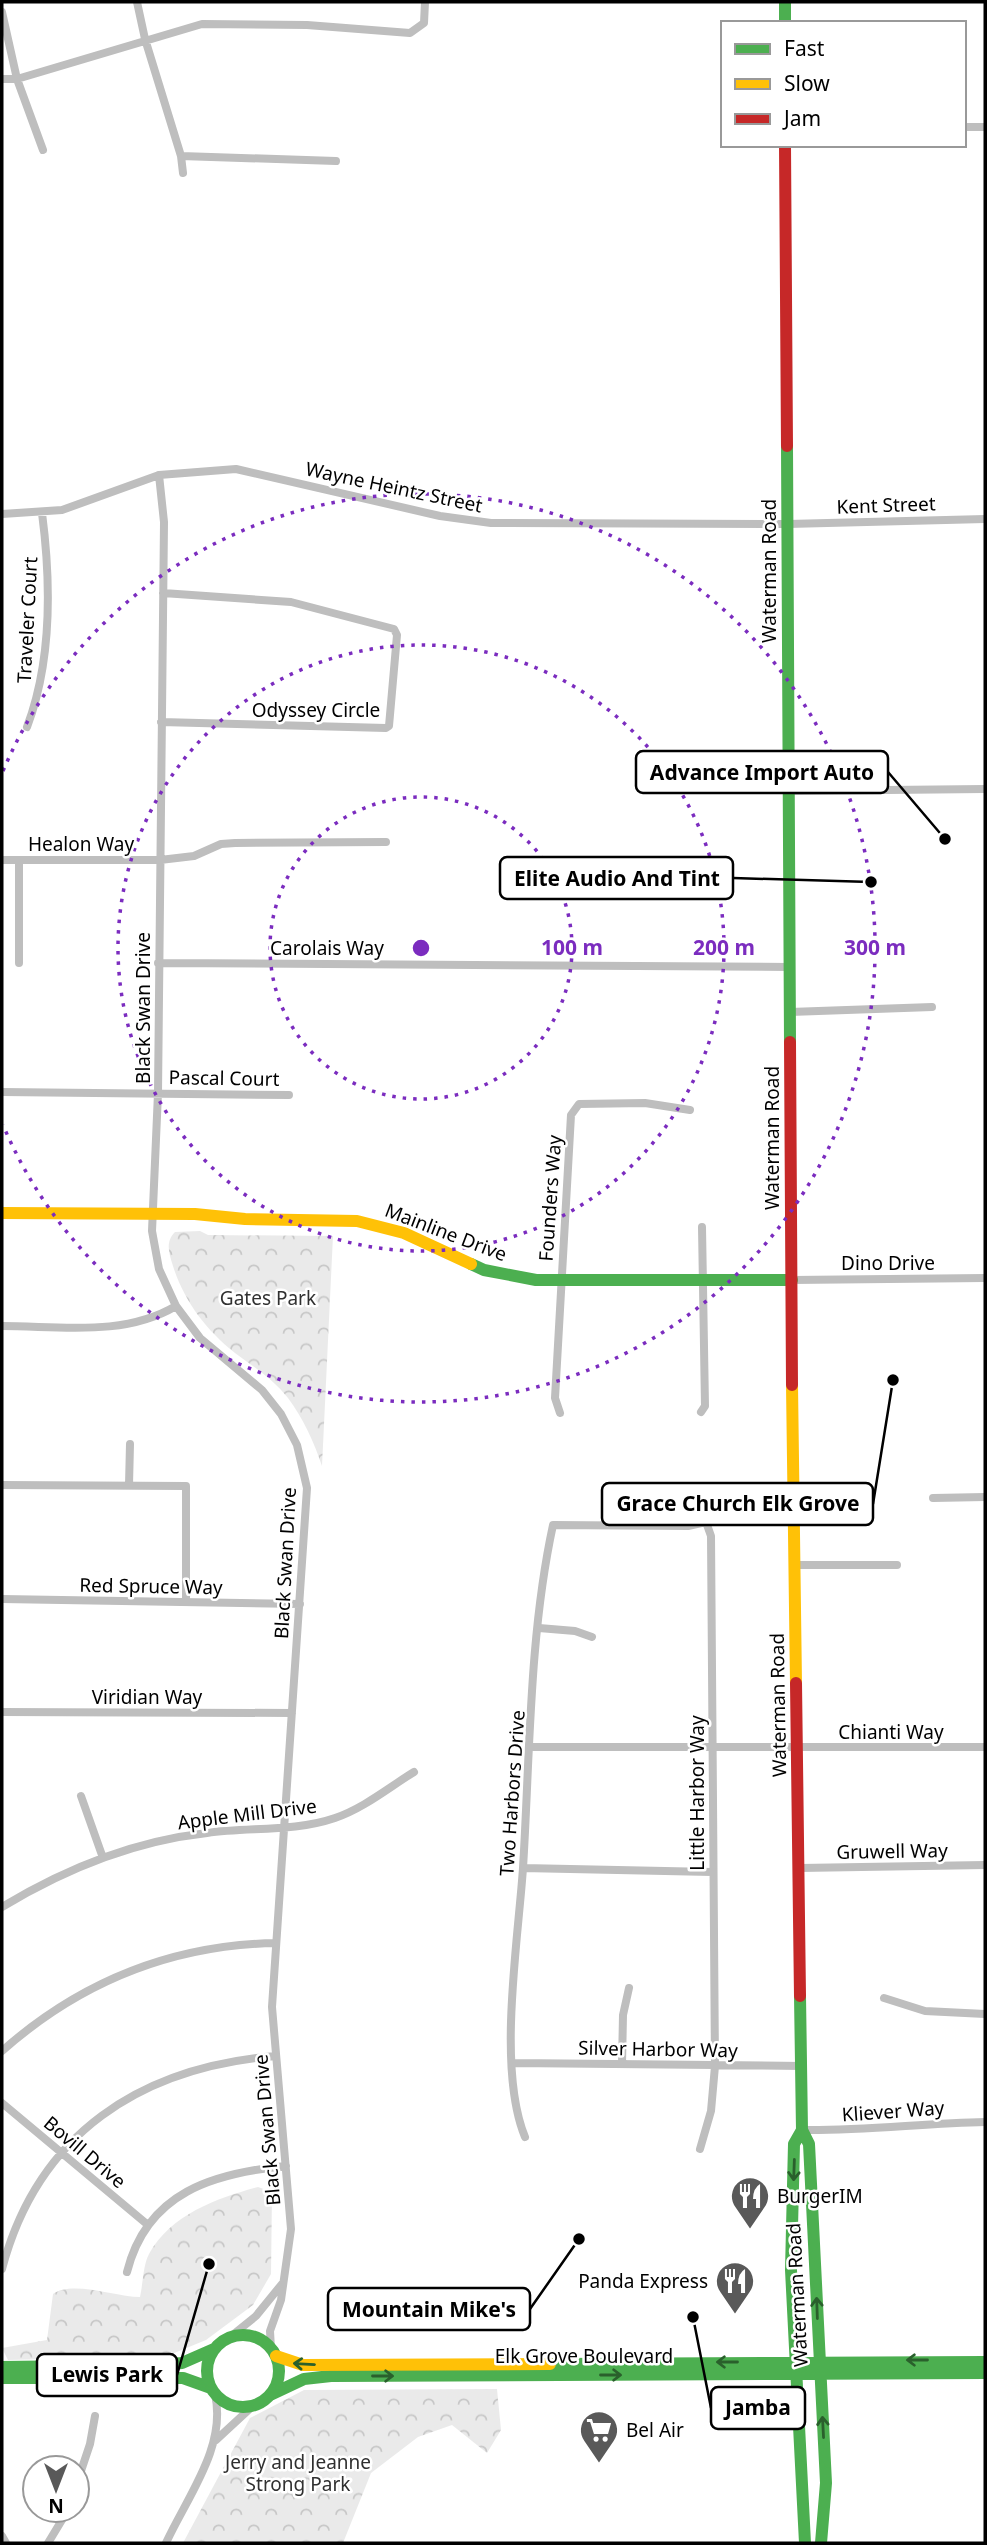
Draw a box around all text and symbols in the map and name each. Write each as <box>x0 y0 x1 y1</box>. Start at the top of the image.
legend <box>721 21 966 147</box>
text: Fast <box>784 34 825 62</box>
text: Slow <box>784 69 830 97</box>
text: Jam <box>782 104 821 132</box>
street label: Wayne Heintz Street <box>303 456 485 518</box>
street label: Kent Street <box>836 490 936 520</box>
street label: Waterman Road <box>756 499 782 643</box>
street label: Traveler Court <box>11 556 43 684</box>
street label: Odyssey Circle <box>252 697 380 723</box>
callout: Advance Import Auto <box>636 751 888 793</box>
text: Advance Import Auto <box>650 758 874 786</box>
street label: Healon Way <box>28 831 134 857</box>
callout: Elite Audio And Tint <box>500 857 733 899</box>
text: Elite Audio And Tint <box>514 864 720 892</box>
street label: Black Swan Drive <box>130 932 156 1084</box>
text: 100 m <box>541 933 603 961</box>
text: 200 m <box>693 933 755 961</box>
text: 300 m <box>844 933 906 961</box>
street label: Carolais Way <box>270 935 384 961</box>
centre of rings <box>409 936 433 960</box>
street label: Pascal Court <box>168 1064 280 1092</box>
street label: Waterman Road <box>759 1066 785 1210</box>
street label: Founders Way <box>533 1134 567 1262</box>
street label: Mainline Drive <box>381 1197 511 1267</box>
street label: Dino Drive <box>841 1250 935 1276</box>
park label: Gates Park <box>220 1285 316 1311</box>
callout: Grace Church Elk Grove <box>602 1483 873 1525</box>
street label: Black Swan Drive <box>268 1487 302 1639</box>
text: Grace Church Elk Grove <box>616 1489 860 1517</box>
street label: Red Spruce Way <box>79 1572 223 1600</box>
street label: Waterman Road <box>764 1633 792 1777</box>
street label: Viridian Way <box>92 1684 203 1710</box>
street label: Two Harbors Drive <box>493 1709 531 1877</box>
street label: Little Harbor Way <box>684 1715 710 1871</box>
street label: Chianti Way <box>838 1719 944 1745</box>
street label: Apple Mill Drive <box>176 1793 318 1835</box>
street label: Gruwell Way <box>836 1837 948 1865</box>
street label: Silver Harbor Way <box>578 2035 738 2063</box>
street label: Black Swan Drive <box>247 2053 287 2207</box>
street label: Kliever Way <box>841 2094 945 2128</box>
street label: Bovill Drive <box>38 2110 132 2194</box>
one-way arrow <box>787 2158 800 2181</box>
restaurant icon: BurgerIM <box>729 2175 771 2230</box>
place label: BurgerIM <box>777 2183 863 2209</box>
street label: Waterman Road <box>780 2222 814 2368</box>
restaurant icon: Panda Express <box>714 2260 756 2315</box>
place label: Panda Express <box>578 2268 708 2294</box>
callout: Mountain Mike's <box>328 2288 530 2330</box>
text: Mountain Mike's <box>342 2295 516 2323</box>
one-way arrow <box>810 2297 823 2320</box>
street label: Elk Grove Boulevard <box>495 2343 673 2369</box>
one-way arrow <box>906 2353 929 2367</box>
callout: Lewis Park <box>37 2354 177 2396</box>
one-way arrow <box>716 2355 739 2369</box>
one-way arrow <box>293 2357 316 2370</box>
text: Lewis Park <box>51 2360 164 2388</box>
one-way arrow <box>599 2368 622 2382</box>
one-way arrow <box>371 2369 394 2383</box>
callout: Jamba <box>711 2387 805 2429</box>
text: Jamba <box>723 2393 791 2421</box>
supermarket icon: Bel Air <box>578 2409 620 2464</box>
one-way arrow <box>816 2416 829 2438</box>
place label: Bel Air <box>626 2417 684 2443</box>
park label: Jerry and Jeanne Strong Park <box>223 2449 371 2497</box>
north arrow <box>21 2454 91 2524</box>
text: N <box>48 2493 64 2519</box>

